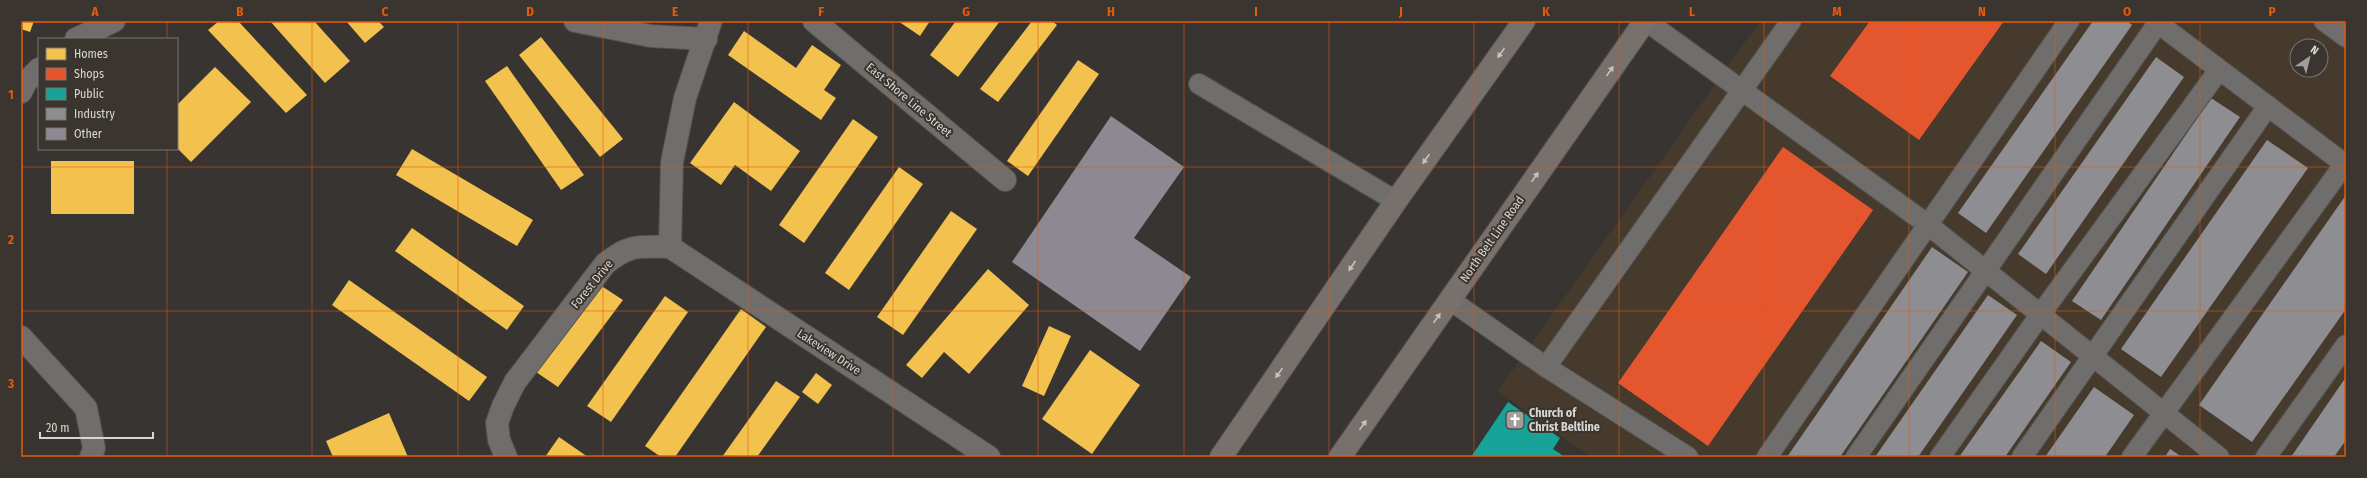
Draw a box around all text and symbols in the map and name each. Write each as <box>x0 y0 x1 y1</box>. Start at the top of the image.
text: A <box>90 4 99 19</box>
text: B <box>236 4 244 19</box>
text: C <box>382 4 389 19</box>
text: D <box>526 4 534 19</box>
text: E <box>672 4 678 19</box>
text: F <box>818 4 824 19</box>
text: G <box>962 4 970 19</box>
text: H <box>1107 4 1115 19</box>
text: I <box>1254 4 1258 19</box>
text: J <box>1398 4 1403 19</box>
text: K <box>1542 4 1550 19</box>
text: L <box>1689 4 1695 19</box>
text: M <box>1832 4 1842 19</box>
text: N <box>1978 4 1986 19</box>
text: O <box>2123 4 2131 19</box>
text: P <box>2268 4 2276 19</box>
legend <box>38 38 178 150</box>
north arrow <box>2289 38 2329 78</box>
text: N <box>2308 43 2321 57</box>
text: Homes <box>74 47 108 61</box>
one-way arrow <box>1497 48 1505 58</box>
street label: East Shore Line Street <box>863 60 955 140</box>
one-way arrow <box>1606 66 1614 76</box>
text: Shops <box>74 67 104 81</box>
text: 1 <box>8 87 14 102</box>
text: Public <box>74 87 104 101</box>
text: Industry <box>74 107 115 121</box>
text: Other <box>74 127 103 141</box>
one-way arrow <box>1422 154 1430 164</box>
one-way arrow <box>1531 172 1539 183</box>
street label: North Belt Line Road <box>1457 193 1527 285</box>
text: 2 <box>7 232 14 247</box>
street label: Forest Drive <box>568 257 616 311</box>
one-way arrow <box>1348 261 1356 271</box>
one-way arrow <box>1433 313 1441 324</box>
street label: Lakeview Drive <box>795 326 863 378</box>
one-way arrow <box>1275 368 1283 379</box>
text: 3 <box>7 376 14 391</box>
place label: Church of Christ Beltline <box>1529 406 1600 434</box>
church icon: Church of Christ Beltline <box>1504 409 1526 431</box>
scale bar <box>40 414 153 440</box>
one-way arrow <box>1359 420 1367 430</box>
text: 20 m <box>46 421 70 435</box>

